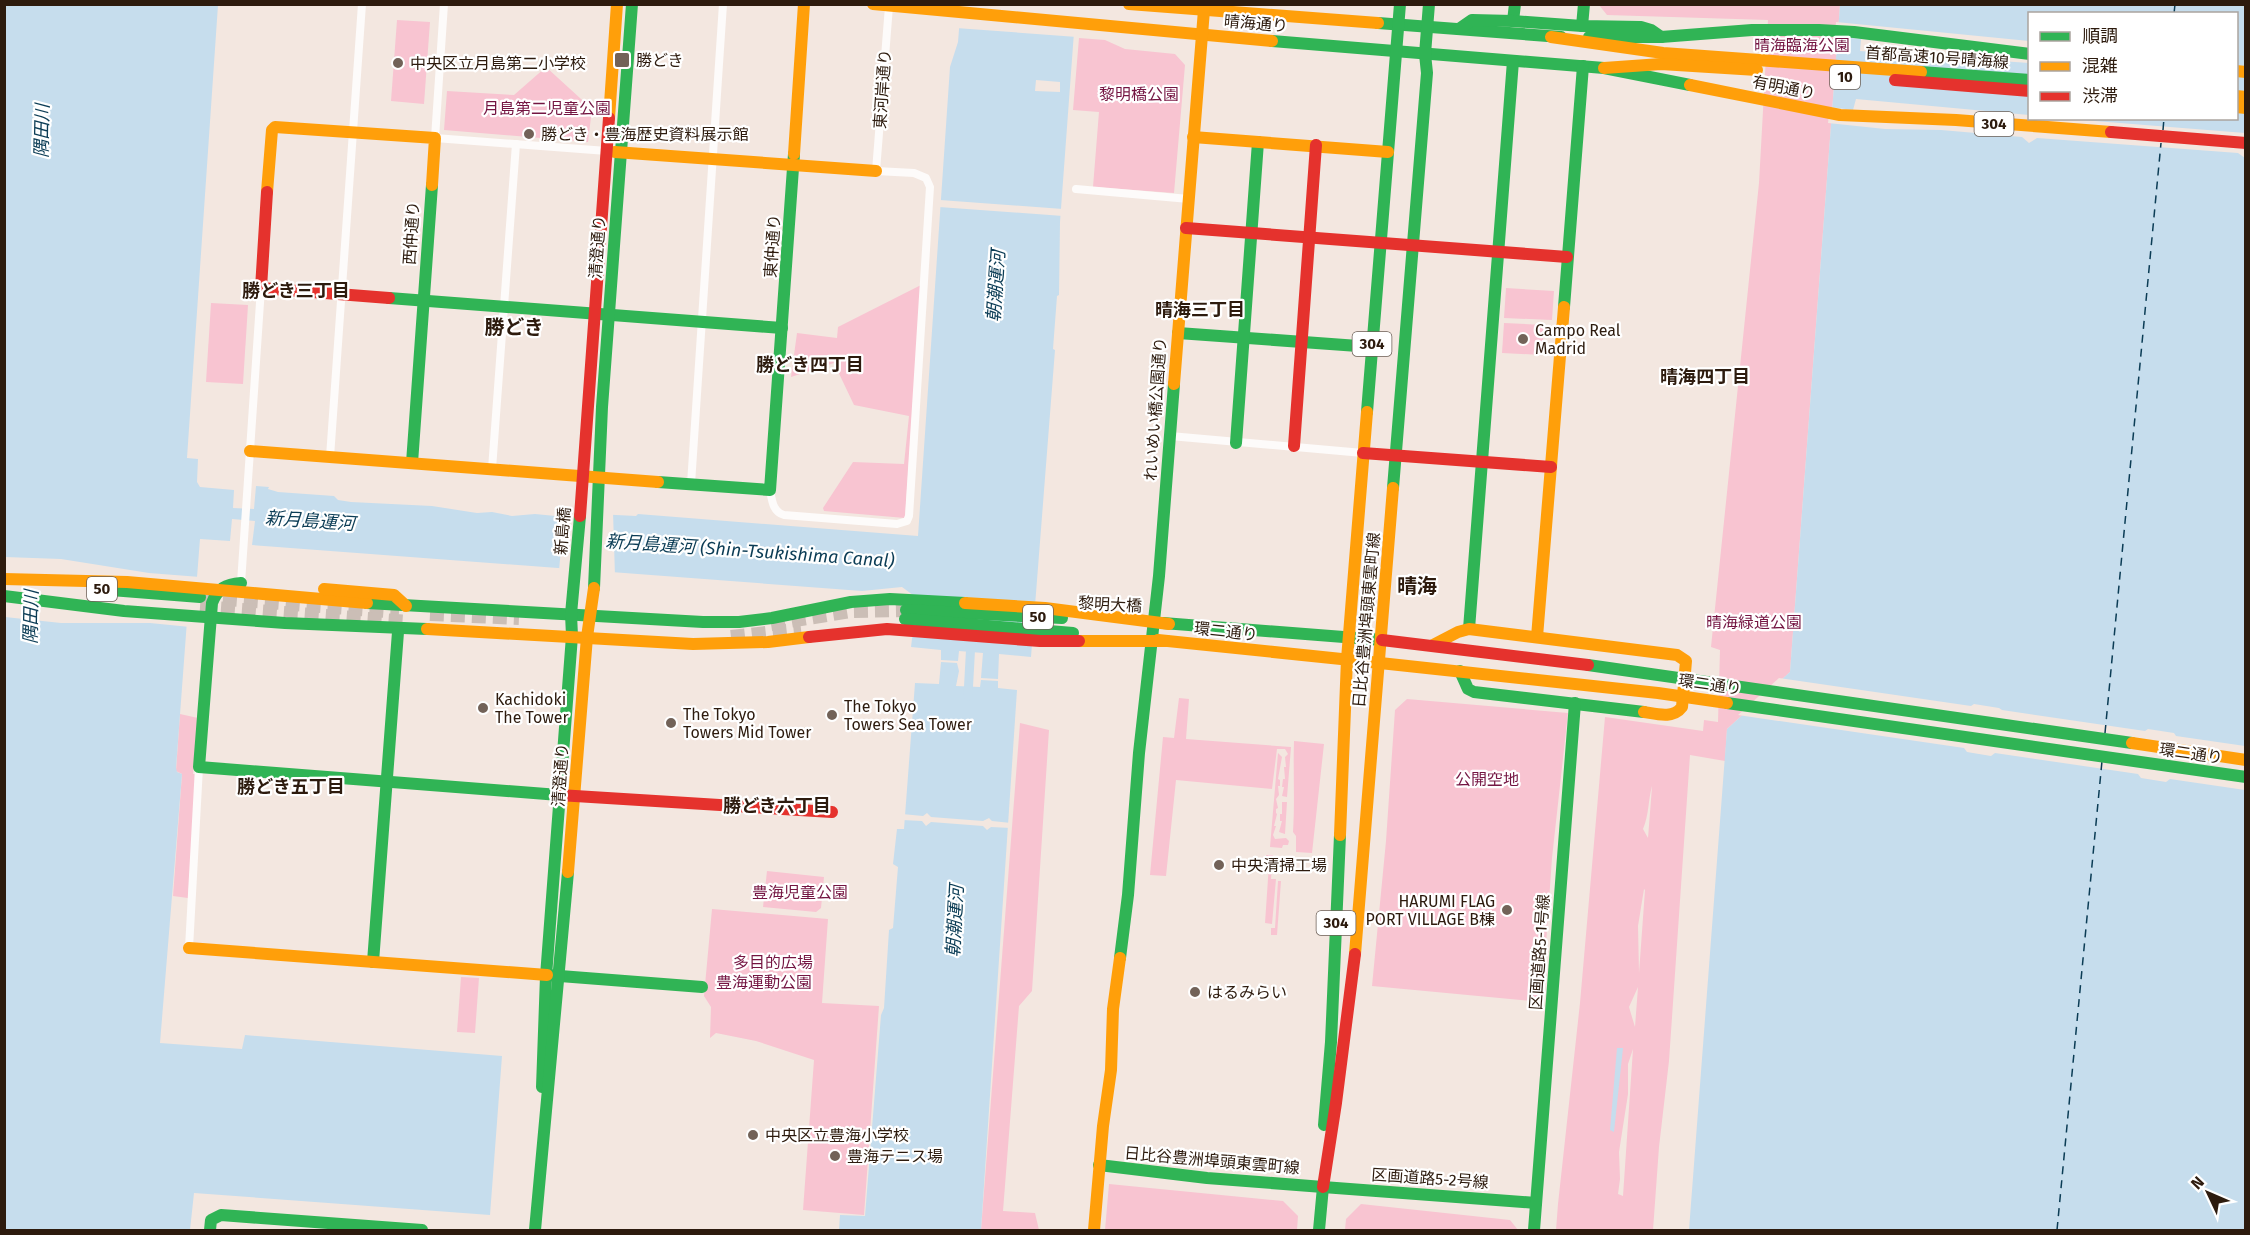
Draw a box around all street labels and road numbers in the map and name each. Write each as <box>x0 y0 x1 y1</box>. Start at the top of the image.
street label: 晴海通り <box>1223 11 1289 36</box>
street label: 首都高速10号晴海線 <box>1865 43 2009 72</box>
street label: 東河岸通り <box>870 48 895 130</box>
road number: 10 <box>1830 65 1860 89</box>
street label: 有明通り <box>1751 72 1817 103</box>
road number: 304 <box>1974 112 2014 136</box>
street label: 西仲通り <box>400 200 423 266</box>
street label: 東仲通り <box>761 213 784 279</box>
street label: 清澄通り <box>586 214 609 280</box>
road number: 304 <box>1352 332 1392 356</box>
street label: れいめい橋公園通り <box>1141 337 1170 482</box>
street label: 新島橋 <box>551 506 574 556</box>
street label: 日比谷豊洲埠頭東雲町線 <box>1349 532 1384 709</box>
road number: 50 <box>87 577 117 601</box>
street label: 黎明大橋 <box>1078 593 1142 616</box>
road number: 50 <box>1023 605 1053 629</box>
street label: 環二通り <box>1193 619 1259 644</box>
street label: 環二通り <box>1677 671 1743 698</box>
street label: 環二通り <box>2158 740 2224 767</box>
street label: 清澄通り <box>549 742 572 808</box>
street label: 区画道路5-1号線 <box>1526 893 1553 1011</box>
road number: 304 <box>1316 911 1356 935</box>
street label: 日比谷豊洲埠頭東雲町線 <box>1123 1143 1300 1178</box>
street label: 区画道路5-2号線 <box>1371 1165 1489 1192</box>

